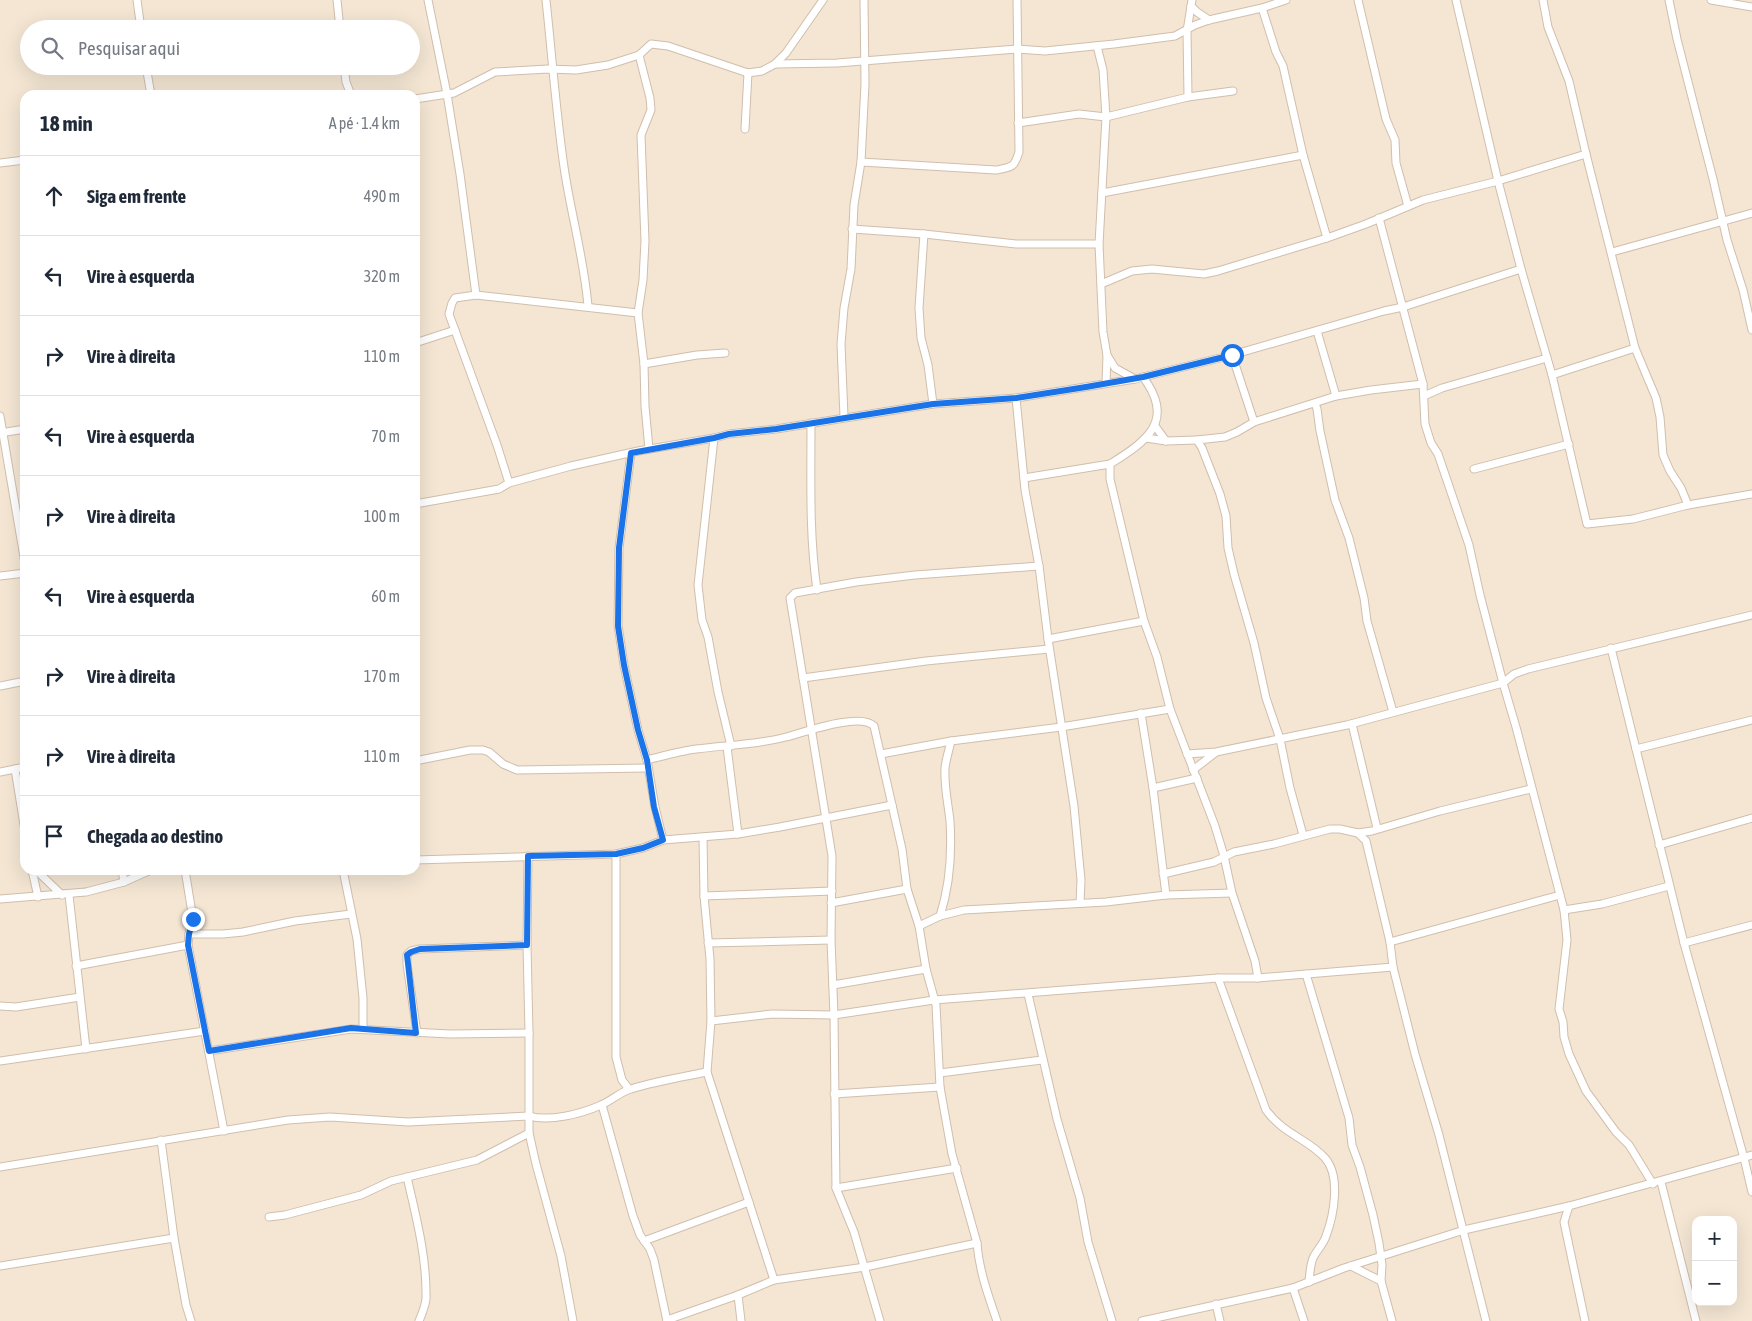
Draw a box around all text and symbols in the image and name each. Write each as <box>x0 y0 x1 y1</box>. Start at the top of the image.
search box <box>20 20 420 75</box>
icon: search <box>38 34 66 62</box>
text: Pesquisar aqui <box>78 37 180 59</box>
text: 18 min <box>40 111 93 135</box>
text: A pé · 1.4 km <box>329 114 400 132</box>
icon: ahead <box>40 182 68 210</box>
text: Siga em frente <box>87 185 186 207</box>
text: 490 m <box>364 187 400 205</box>
icon: left <box>40 262 68 290</box>
text: Vire à esquerda <box>87 265 195 287</box>
text: 320 m <box>364 267 400 285</box>
icon: right <box>40 342 68 370</box>
route start <box>1221 344 1244 367</box>
text: Vire à direita <box>87 345 175 367</box>
text: 110 m <box>364 347 400 365</box>
icon: left <box>40 422 68 450</box>
text: Vire à esquerda <box>87 425 195 447</box>
text: 70 m <box>371 427 400 445</box>
icon: right <box>40 502 68 530</box>
text: Vire à direita <box>87 505 175 527</box>
text: 100 m <box>364 507 400 525</box>
icon: left <box>40 582 68 610</box>
text: Vire à esquerda <box>87 585 195 607</box>
text: 60 m <box>371 587 400 605</box>
icon: right <box>40 662 68 690</box>
text: Vire à direita <box>87 665 175 687</box>
text: 170 m <box>364 667 400 685</box>
icon: right <box>40 742 68 770</box>
text: Vire à direita <box>87 745 175 767</box>
text: 110 m <box>364 747 400 765</box>
icon: arrive <box>40 822 68 850</box>
text: Chegada ao destino <box>87 825 223 847</box>
route end <box>182 908 205 931</box>
map controls <box>1692 1216 1737 1306</box>
button: + <box>1692 1216 1737 1261</box>
button: − <box>1692 1261 1737 1306</box>

